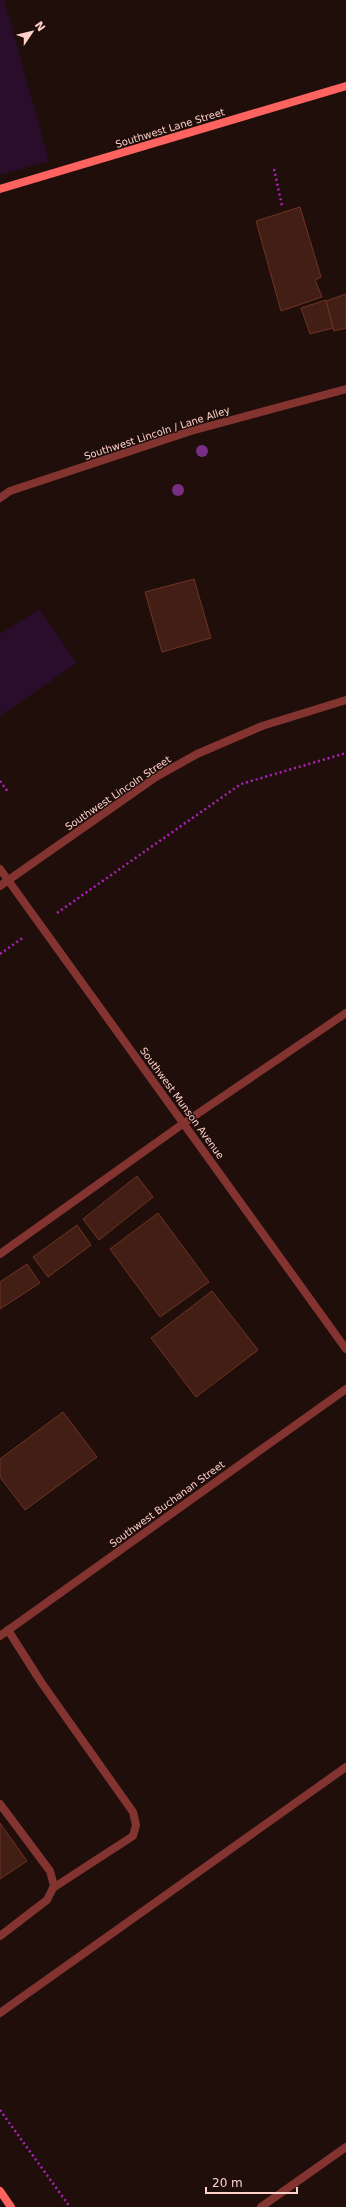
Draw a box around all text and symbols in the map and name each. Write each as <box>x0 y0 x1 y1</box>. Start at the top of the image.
north arrow <box>12 12 52 52</box>
text: N <box>32 19 48 34</box>
street label: Southwest Lane Street <box>114 106 226 150</box>
street label: Southwest Lincoln / Lane Alley <box>83 404 231 462</box>
street label: Southwest Lincoln Street <box>63 754 173 832</box>
street label: Southwest Munson Avenue <box>138 1045 226 1161</box>
street label: Southwest Buchanan Street <box>107 1459 227 1549</box>
scale bar <box>206 2169 297 2195</box>
text: 20 m <box>212 2176 243 2190</box>

